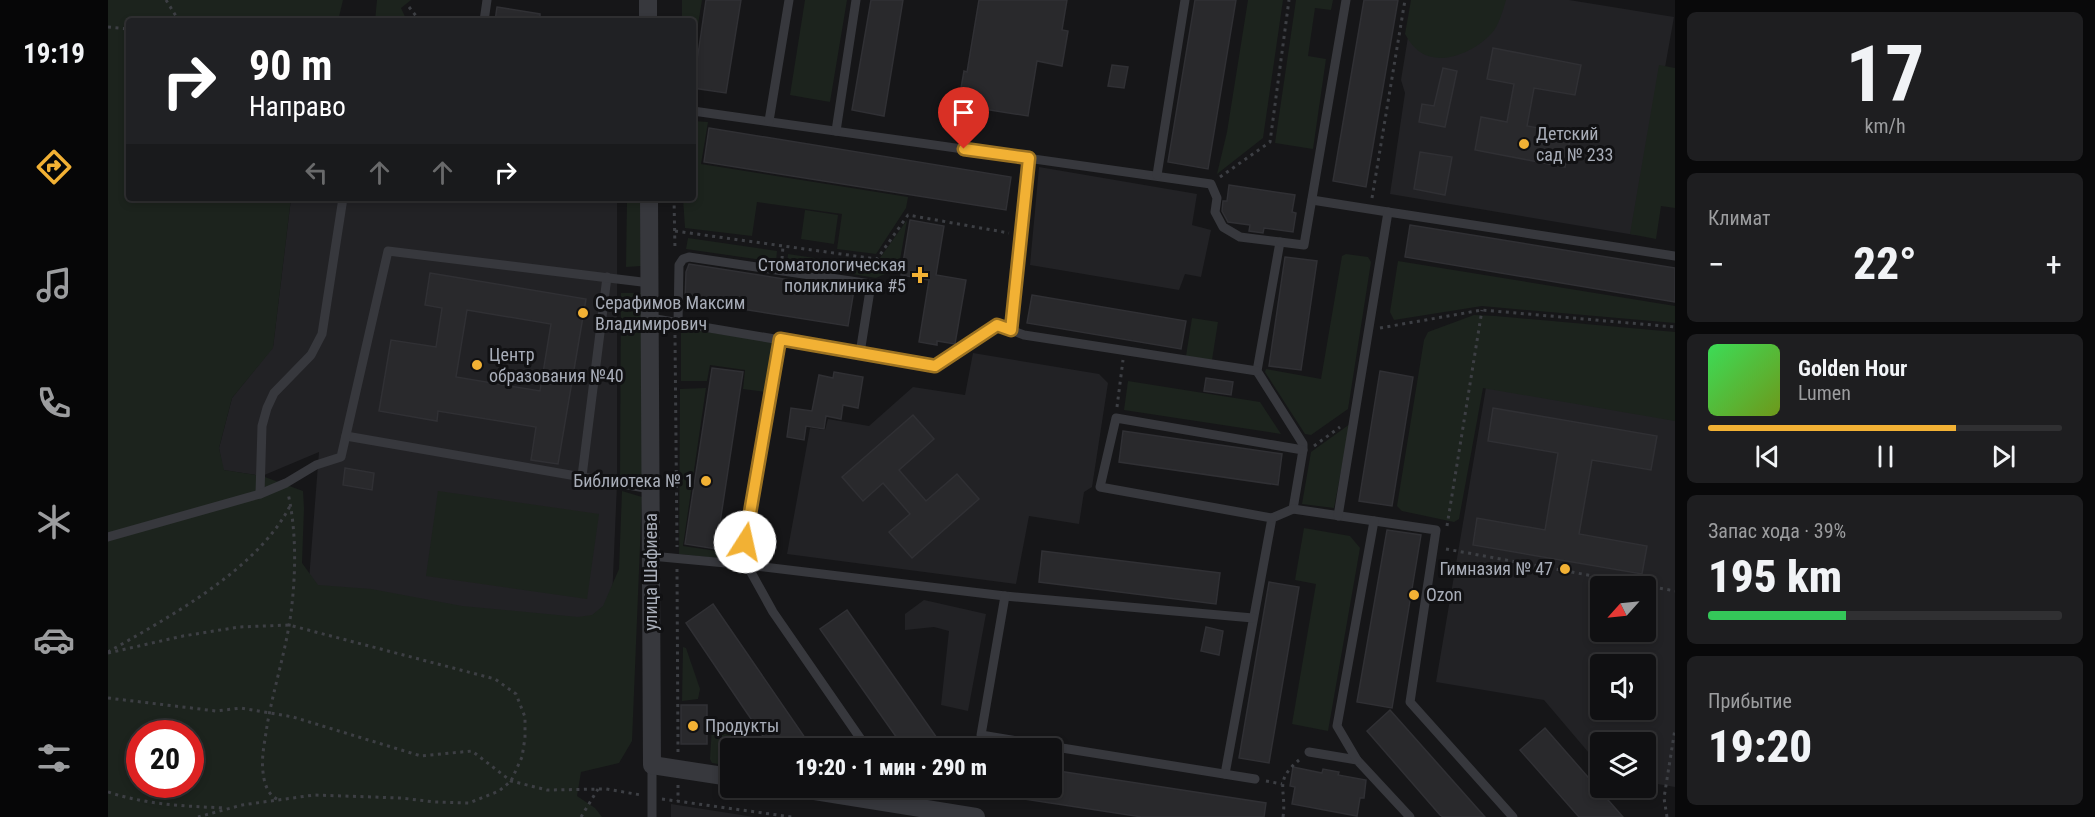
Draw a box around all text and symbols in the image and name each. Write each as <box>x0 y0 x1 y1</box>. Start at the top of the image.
text: 17 <box>1846 29 1924 120</box>
text: 19:19 <box>23 38 85 70</box>
text: 90 m <box>249 41 332 90</box>
icon: right <box>150 42 228 120</box>
pin <box>938 87 989 149</box>
text: Направо <box>249 91 346 123</box>
icon: arrive <box>947 96 980 129</box>
text: km/h <box>1864 114 1906 138</box>
place label: Детский сад № 233 <box>1536 123 1613 165</box>
marker: Детский сад № 233 <box>1517 137 1531 151</box>
icon: directions <box>33 146 75 188</box>
icon: left <box>300 156 333 189</box>
icon: ahead <box>363 156 396 189</box>
icon: ahead <box>426 156 459 189</box>
icon: right <box>489 156 522 189</box>
text: Климат <box>1708 206 1770 230</box>
text: 22° <box>1853 237 1917 290</box>
text: − <box>1708 245 1725 284</box>
text: + <box>2046 245 2062 284</box>
place label: Стоматологическая поликлиника #5 <box>758 254 906 296</box>
icon: music <box>33 264 75 306</box>
marker: Стоматологическая поликлиника #5 <box>911 266 929 284</box>
place label: Серафимов Максим Владимирович <box>595 292 745 334</box>
marker: Серафимов Максим Владимирович <box>576 306 590 320</box>
place label: Центр образования №40 <box>489 344 624 386</box>
text: Golden Hour <box>1798 356 1907 381</box>
marker: Центр образования №40 <box>470 358 484 372</box>
text: Lumen <box>1798 381 1851 405</box>
icon: phone <box>33 382 75 424</box>
icon: previous <box>1751 440 1784 473</box>
icon: pause <box>1869 440 1902 473</box>
icon: next <box>1987 440 2020 473</box>
place label: Библиотека № 1 <box>573 470 694 491</box>
marker: Библиотека № 1 <box>699 474 713 488</box>
icon: climate <box>33 501 75 543</box>
position arrow <box>713 510 777 574</box>
street label: улица Шафиева <box>640 513 661 631</box>
text: Запас хода · 39% <box>1708 519 1846 543</box>
text: 195 km <box>1708 550 1842 603</box>
place label: Гимназия № 47 <box>1440 558 1553 579</box>
marker: Гимназия № 47 <box>1558 562 1572 576</box>
north arrow <box>1590 576 1656 642</box>
map controls <box>1590 576 1656 798</box>
place label: Ozon <box>1426 584 1462 605</box>
marker: Ozon <box>1407 588 1421 602</box>
icon: car <box>33 619 75 661</box>
button: sound <box>1590 654 1656 720</box>
text: Прибытие <box>1708 689 1792 713</box>
place label: Продукты <box>705 715 779 736</box>
marker: Продукты <box>686 719 700 733</box>
speed limit sign: 20 <box>126 720 204 798</box>
text: 19:20 <box>1708 720 1812 773</box>
button: layers <box>1590 732 1656 798</box>
icon: filters <box>33 737 75 779</box>
text: 19:20 · 1 мин · 290 m <box>795 755 987 780</box>

